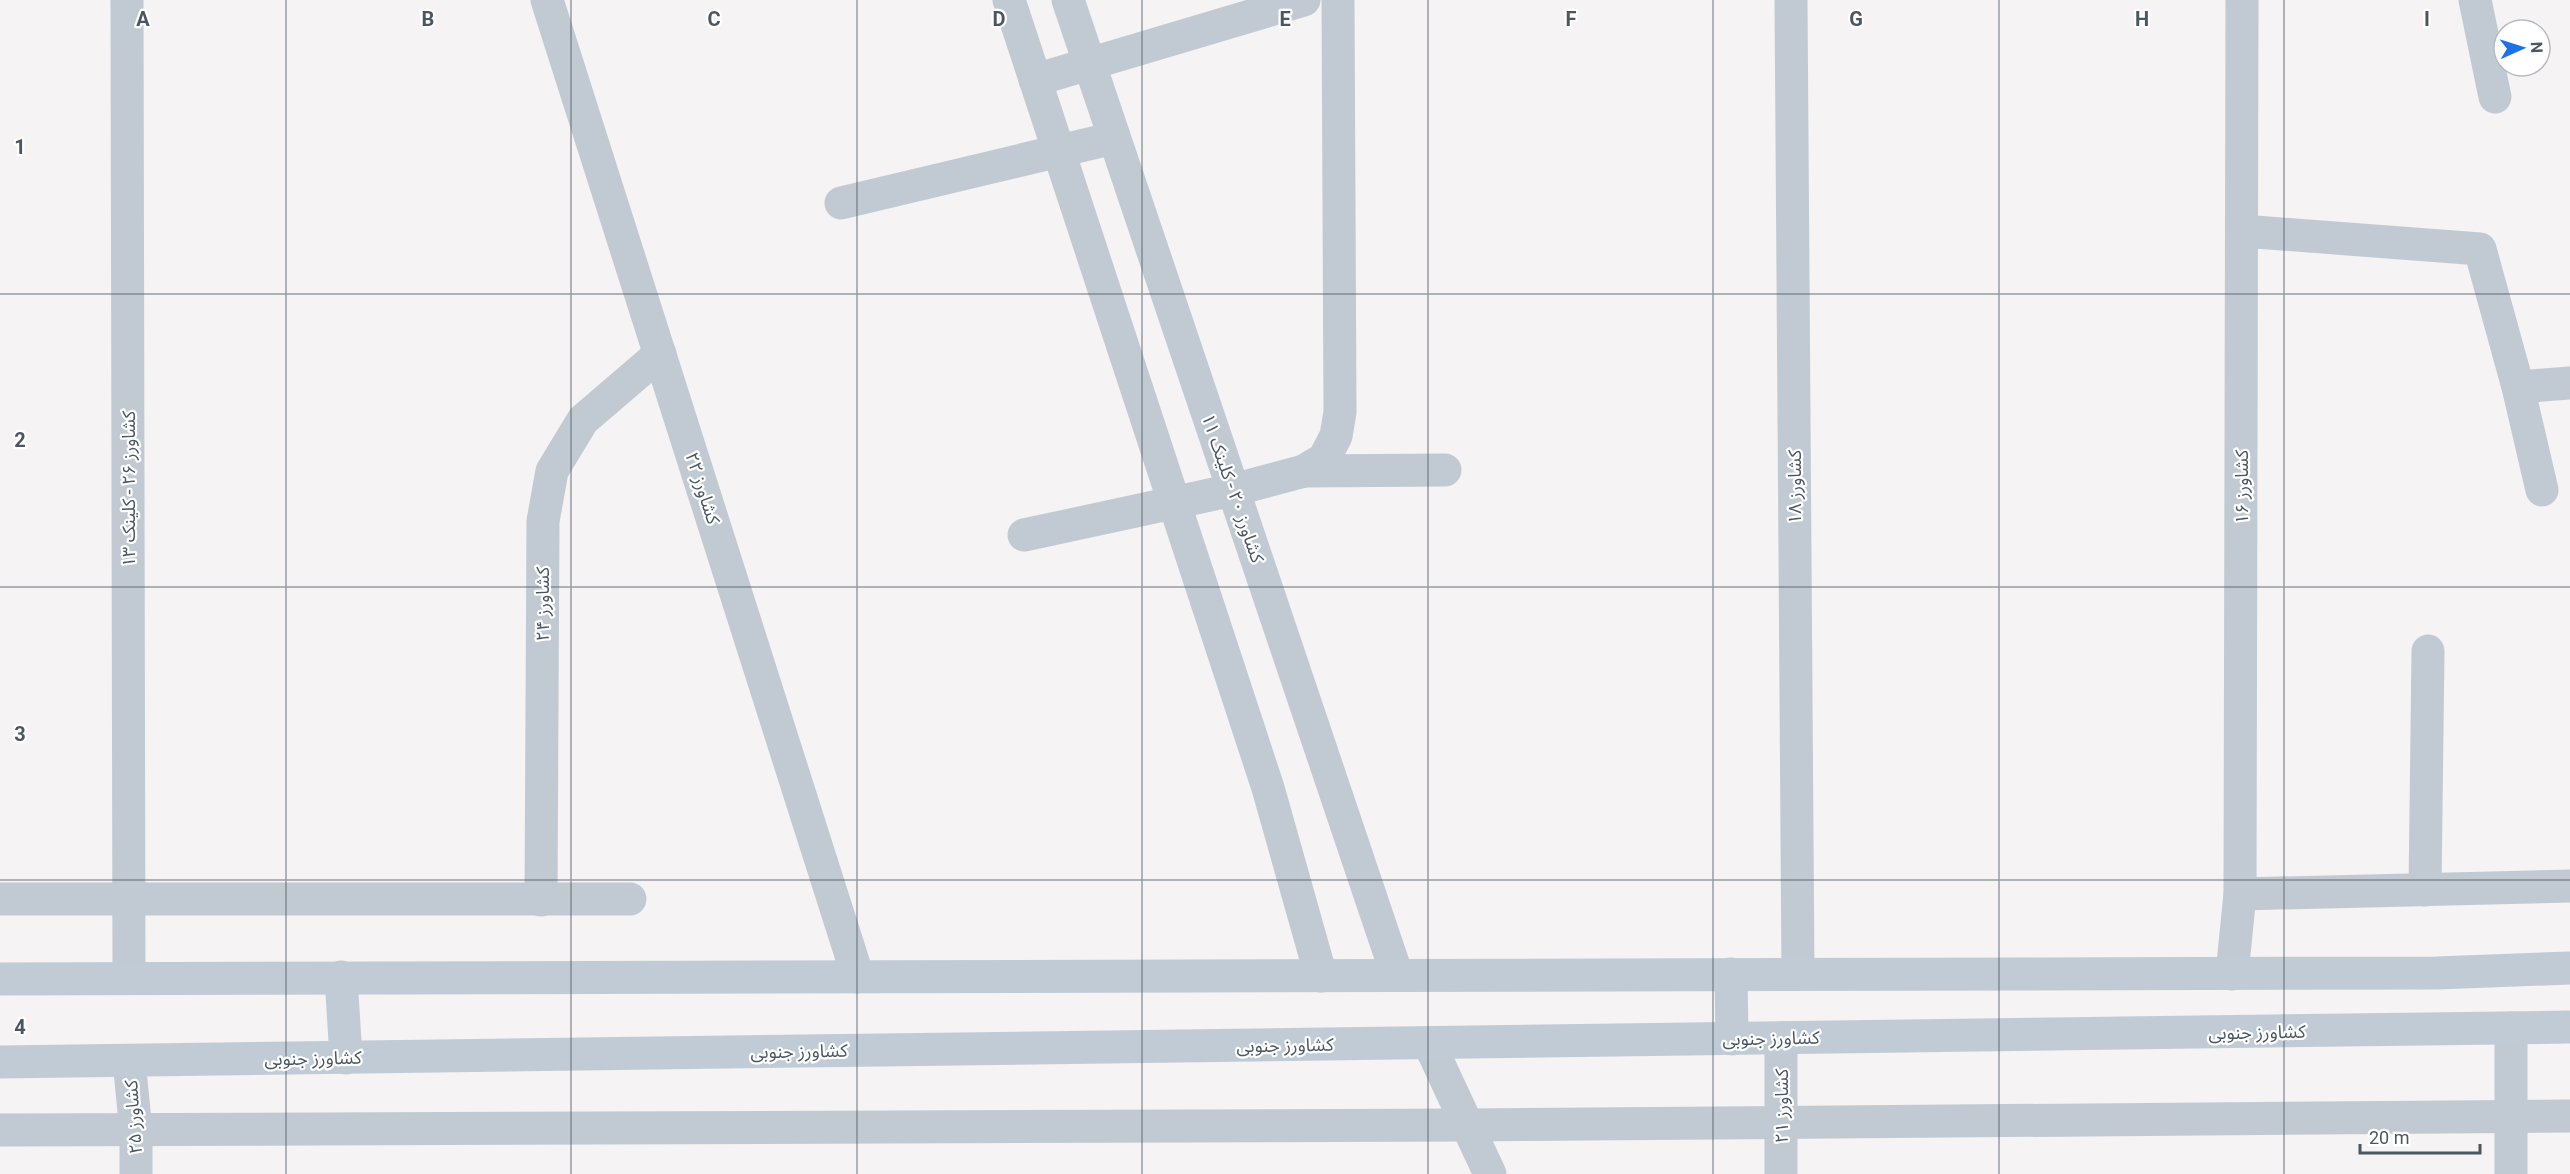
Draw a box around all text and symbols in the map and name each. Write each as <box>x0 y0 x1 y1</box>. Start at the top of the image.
text: A <box>136 7 150 31</box>
text: B <box>422 7 434 31</box>
text: C <box>707 7 721 31</box>
text: D <box>993 7 1006 31</box>
text: E <box>1279 7 1291 31</box>
text: F <box>1566 7 1577 31</box>
text: G <box>1849 7 1863 31</box>
text: H <box>2135 7 2149 31</box>
text: I <box>2424 7 2430 31</box>
north arrow <box>2492 18 2552 78</box>
text: N <box>2527 41 2546 53</box>
text: 1 <box>14 135 26 159</box>
street label: کشاورز ۲۶ - کلینک ۱۳ <box>118 410 140 567</box>
street label: کشاورز ۲۰ - کلینک ۱۱ <box>1197 411 1269 566</box>
text: 2 <box>14 428 26 452</box>
street label: کشاورز ۲۲ <box>681 449 725 527</box>
street label: کشاورز ۱۸ <box>1784 449 1806 524</box>
street label: کشاورز ۱۶ <box>2231 449 2253 524</box>
street label: کشاورز ۲۴ <box>532 566 554 641</box>
text: 3 <box>14 722 26 746</box>
text: 4 <box>14 1015 26 1039</box>
street label: کشاورز جنوبی <box>2208 1021 2306 1044</box>
street label: کشاورز جنوبی <box>1722 1027 1820 1050</box>
street label: کشاورز جنوبی <box>1236 1034 1334 1057</box>
street label: کشاورز جنوبی <box>750 1040 848 1063</box>
street label: کشاورز جنوبی <box>264 1047 362 1070</box>
street label: کشاورز ۲۱ <box>1771 1068 1793 1143</box>
street label: کشاورز ۲۵ <box>120 1079 147 1155</box>
scale bar <box>2360 1117 2480 1155</box>
text: 20 m <box>2369 1127 2409 1148</box>

